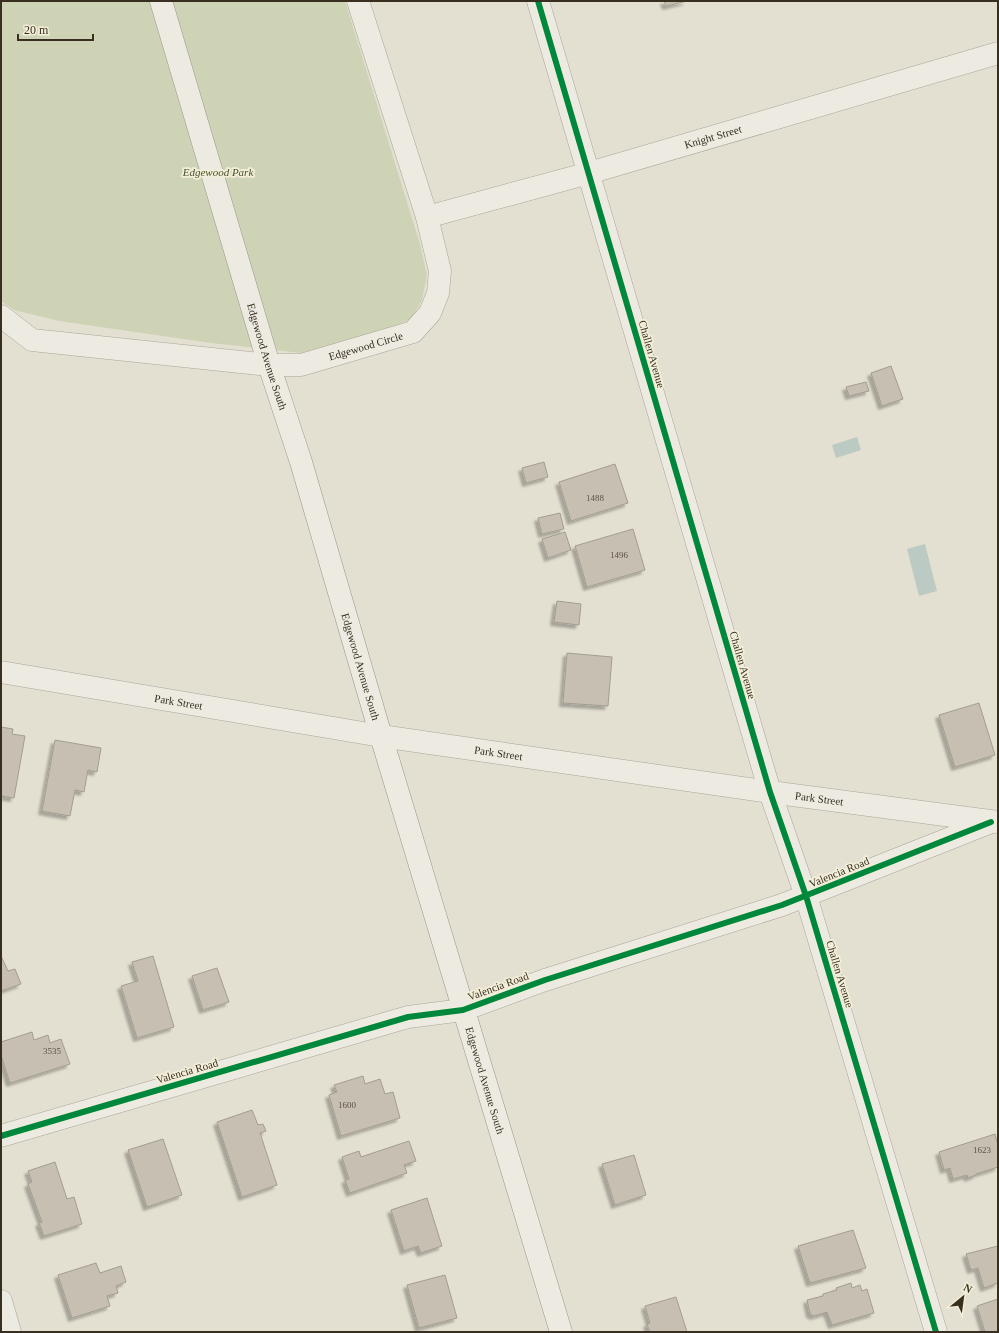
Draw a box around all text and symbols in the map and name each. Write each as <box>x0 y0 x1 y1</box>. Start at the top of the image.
scale bar <box>18 16 93 42</box>
text: 20 m <box>24 23 49 37</box>
street label: Knight Street <box>683 123 743 151</box>
park label: Edgewood Park <box>182 166 254 178</box>
street label: Edgewood Avenue South <box>245 302 290 412</box>
street label: Challen Avenue <box>637 319 667 389</box>
street label: Edgewood Circle <box>327 329 404 363</box>
house number: 1488 <box>586 493 605 503</box>
house number: 1496 <box>610 550 629 560</box>
street label: Edgewood Avenue South <box>339 612 382 722</box>
street label: Challen Avenue <box>728 630 758 700</box>
street label: Park Street <box>154 692 203 712</box>
street label: Park Street <box>474 744 523 762</box>
street label: Park Street <box>794 789 844 808</box>
street label: Valencia Road <box>807 854 871 890</box>
street label: Challen Avenue <box>824 939 856 1009</box>
street label: Valencia Road <box>466 969 531 1003</box>
street label: Edgewood Avenue South <box>463 1025 507 1136</box>
house number: 3535 <box>43 1046 62 1056</box>
street label: Valencia Road <box>155 1056 220 1086</box>
house number: 1600 <box>338 1100 357 1110</box>
house number: 1623 <box>973 1145 992 1155</box>
north arrow <box>943 1277 983 1317</box>
text: N <box>961 1281 974 1295</box>

